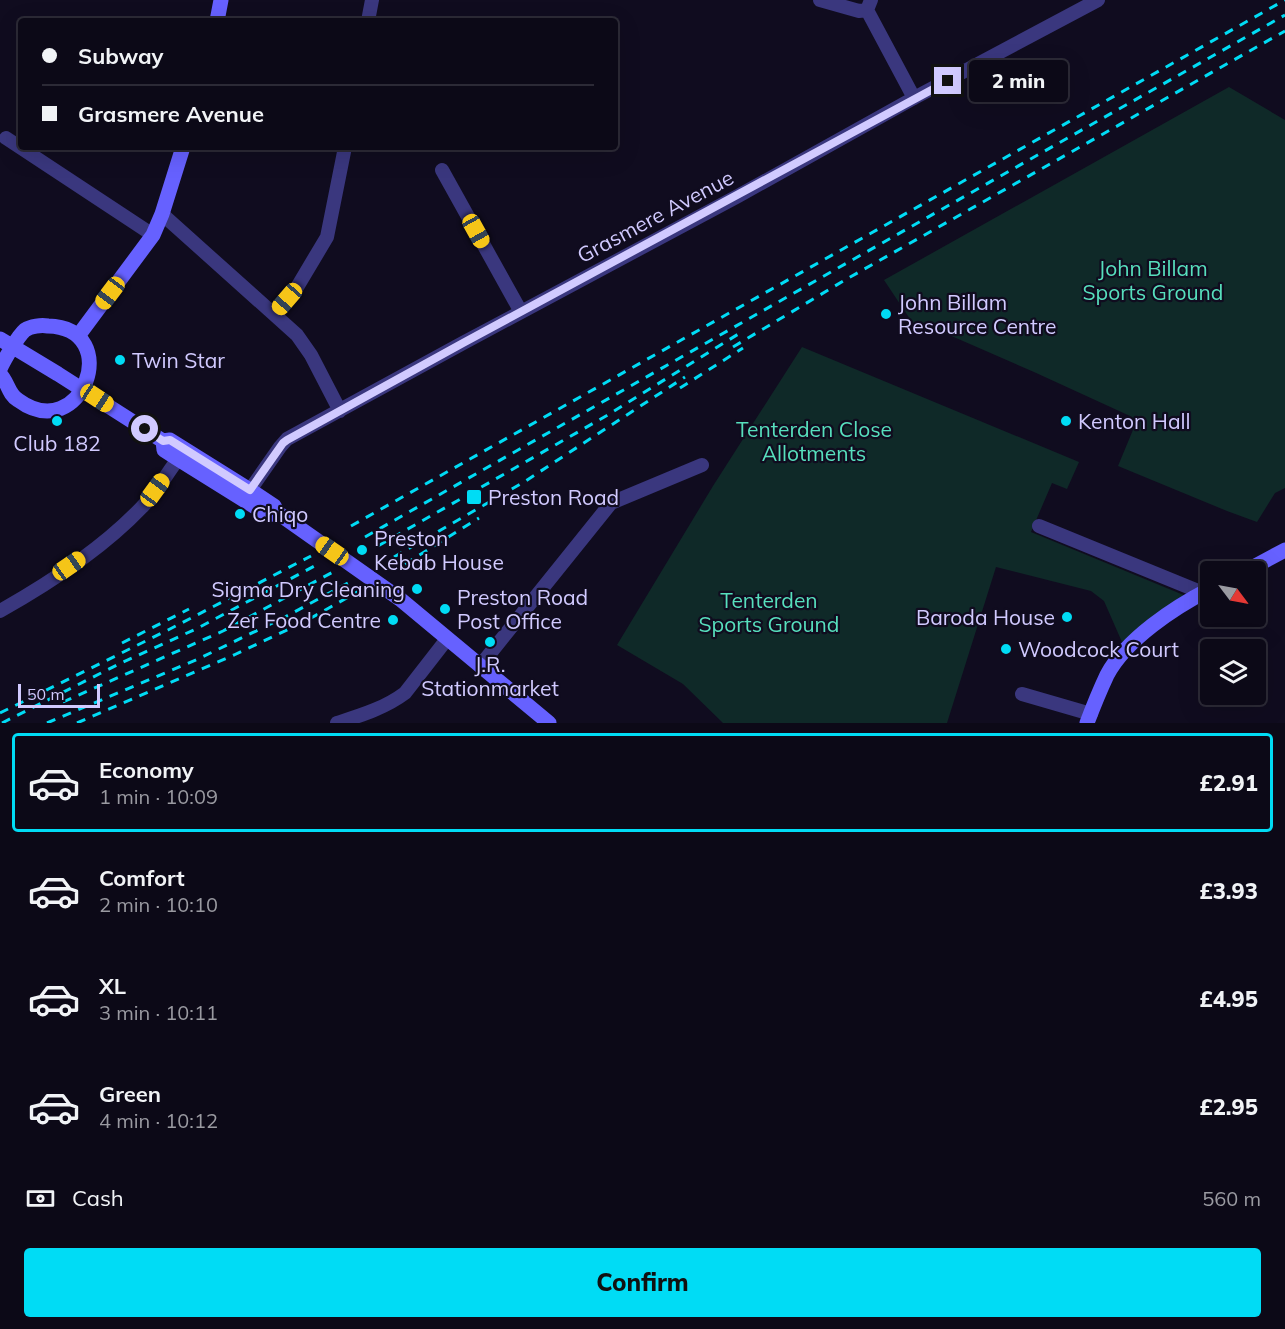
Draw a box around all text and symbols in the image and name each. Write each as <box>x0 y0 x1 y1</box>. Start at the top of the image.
text: Subway <box>78 42 163 70</box>
callout: 2 min <box>969 60 1068 102</box>
route end <box>934 67 961 94</box>
text: 2 min <box>992 68 1045 93</box>
text: Grasmere Avenue <box>78 100 264 128</box>
street label: Grasmere Avenue <box>572 164 738 268</box>
car <box>459 211 493 251</box>
park label: John Billam Sports Ground <box>1083 255 1223 305</box>
car <box>92 273 128 313</box>
car <box>268 280 306 318</box>
place label: John Billam Resource Centre <box>898 289 1056 339</box>
marker: John Billam Resource Centre <box>879 307 893 321</box>
place label: Twin Star <box>132 347 225 373</box>
marker: Twin Star <box>113 353 127 367</box>
car <box>77 381 117 415</box>
place label: Kenton Hall <box>1078 408 1191 434</box>
marker: Club 182 <box>50 414 64 428</box>
marker: Kenton Hall <box>1059 414 1073 428</box>
route start <box>131 415 158 442</box>
park label: Tenterden Close Allotments <box>736 416 892 466</box>
place label: Club 182 <box>13 430 101 456</box>
car <box>137 470 173 510</box>
place label: Preston Road <box>488 484 619 510</box>
marker: Preston Road <box>465 488 483 506</box>
place label: Chiqo <box>252 501 308 527</box>
marker: Chiqo <box>233 507 247 521</box>
place label: Preston Kebab House <box>374 525 504 575</box>
car <box>312 533 352 569</box>
marker: Preston Kebab House <box>355 543 369 557</box>
car <box>49 548 89 584</box>
north arrow <box>1200 561 1266 627</box>
map controls <box>1200 561 1266 705</box>
place label: Sigma Dry Cleaning <box>212 576 405 602</box>
marker: Sigma Dry Cleaning <box>410 582 424 596</box>
place label: Preston Road Post Office <box>457 584 588 634</box>
park label: Tenterden Sports Ground <box>699 587 839 637</box>
marker: Preston Road Post Office <box>438 602 452 616</box>
place label: Baroda House <box>916 604 1055 630</box>
place label: Zer Food Centre <box>227 607 381 633</box>
marker: Baroda House <box>1060 610 1074 624</box>
marker: Zer Food Centre <box>386 613 400 627</box>
marker: J.R. Stationmarket <box>483 635 497 649</box>
place label: Woodcock Court <box>1018 636 1179 662</box>
button: layers <box>1200 639 1266 705</box>
marker: Woodcock Court <box>999 642 1013 656</box>
place label: J.R. Stationmarket <box>421 651 559 701</box>
scale bar <box>18 681 100 708</box>
text: 50 m <box>27 684 64 704</box>
icon: car <box>27 756 81 810</box>
text: Economy <box>99 756 194 784</box>
text: £2.91 <box>1199 769 1258 797</box>
text: 1 min · 10:09 <box>99 784 218 809</box>
icon: car <box>27 864 81 918</box>
text: Comfort <box>99 864 185 892</box>
text: £3.93 <box>1199 877 1258 905</box>
text: 2 min · 10:10 <box>99 892 218 917</box>
icon: car <box>27 972 81 1026</box>
text: XL <box>99 972 126 1000</box>
text: £4.95 <box>1199 985 1258 1013</box>
text: 3 min · 10:11 <box>99 1000 218 1025</box>
icon: car <box>27 1080 81 1134</box>
text: Green <box>99 1080 161 1108</box>
text: £2.95 <box>1199 1093 1258 1121</box>
text: 4 min · 10:12 <box>99 1108 218 1133</box>
icon: cash <box>24 1182 57 1215</box>
text: Cash <box>72 1184 124 1212</box>
text: 560 m <box>1202 1186 1261 1211</box>
button: Confirm <box>24 1248 1261 1317</box>

